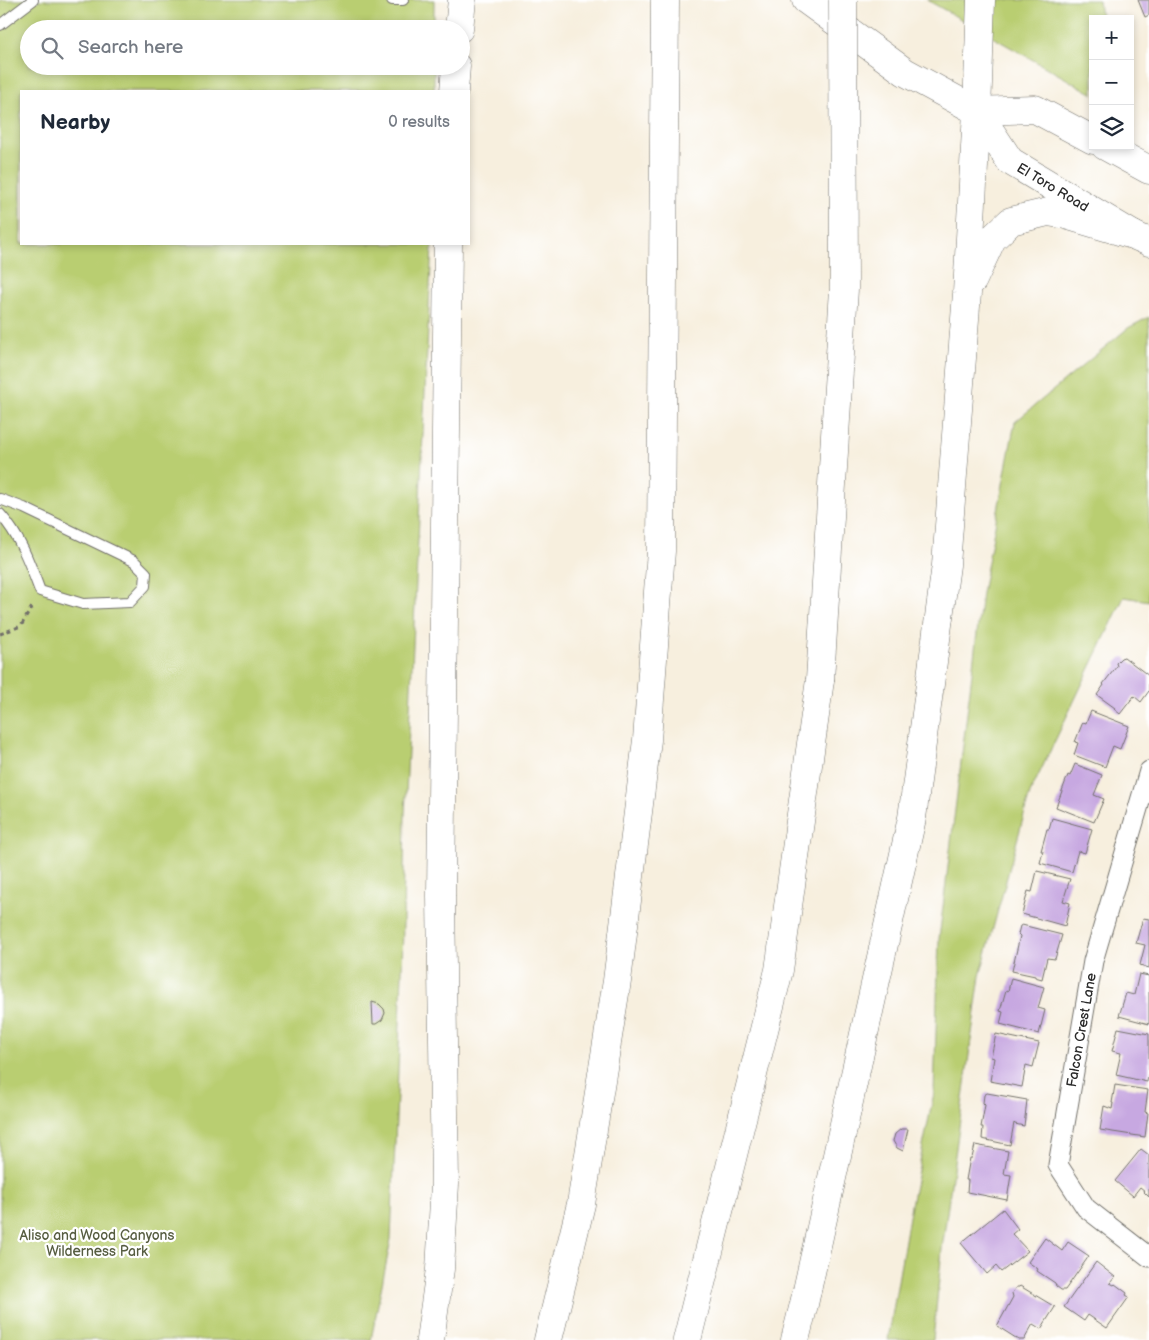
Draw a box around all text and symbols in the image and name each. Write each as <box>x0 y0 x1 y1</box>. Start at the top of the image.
map controls <box>1089 15 1134 150</box>
button: + <box>1089 15 1134 60</box>
search box <box>20 20 470 75</box>
icon: search <box>38 34 66 62</box>
text: Search here <box>78 36 183 59</box>
button: − <box>1089 60 1134 105</box>
button: layers <box>1089 105 1134 150</box>
text: Nearby <box>40 110 110 135</box>
text: 0 results <box>388 113 450 132</box>
street label: El Toro Road <box>1014 159 1092 216</box>
street label: Falcon Crest Lane <box>1063 972 1100 1089</box>
park label: Aliso and Wood Canyons Wilderness Park <box>20 1227 174 1260</box>

